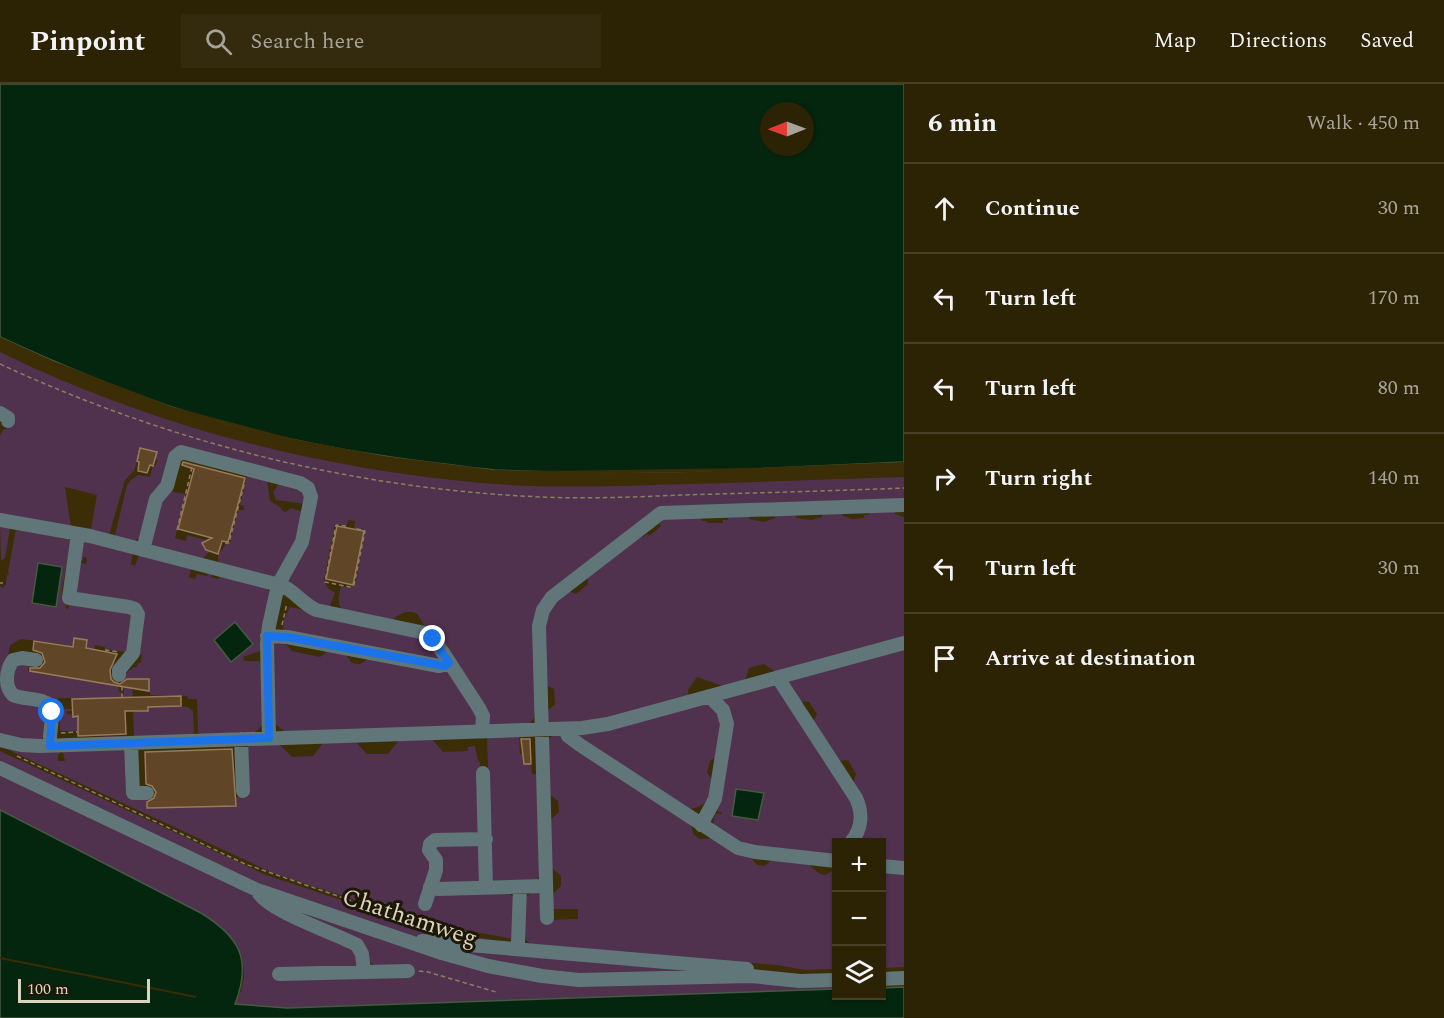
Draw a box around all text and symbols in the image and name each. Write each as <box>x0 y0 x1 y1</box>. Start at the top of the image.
search box <box>181 14 601 68</box>
text: Pinpoint <box>30 20 145 63</box>
icon: search <box>202 25 235 58</box>
text: Search here <box>250 25 364 58</box>
text: Map <box>1154 25 1196 57</box>
text: Directions <box>1229 25 1327 57</box>
text: Saved <box>1360 25 1414 57</box>
north arrow <box>760 102 814 156</box>
text: 6 min <box>928 103 997 143</box>
text: Walk · 450 m <box>1307 108 1420 138</box>
icon: ahead <box>928 192 961 225</box>
text: Continue <box>985 192 1080 225</box>
text: 30 m <box>1378 193 1420 223</box>
icon: left <box>928 282 961 315</box>
text: Turn left <box>985 282 1077 315</box>
text: 170 m <box>1368 283 1420 313</box>
icon: left <box>928 372 961 405</box>
text: Turn left <box>985 372 1077 405</box>
text: 80 m <box>1378 373 1420 403</box>
icon: right <box>928 462 961 495</box>
text: Turn right <box>985 462 1092 495</box>
text: 140 m <box>1368 463 1420 493</box>
icon: left <box>928 552 961 585</box>
text: Turn left <box>985 552 1077 585</box>
text: 30 m <box>1378 553 1420 583</box>
route end <box>419 625 445 651</box>
icon: arrive <box>928 642 961 675</box>
text: Arrive at destination <box>985 642 1196 675</box>
route start <box>38 698 64 724</box>
map controls <box>832 838 886 1000</box>
button: + <box>832 838 886 892</box>
street label: Chathamweg <box>337 879 482 957</box>
button: − <box>832 892 886 946</box>
button: layers <box>832 946 886 1000</box>
scale bar <box>18 976 150 1004</box>
text: 100 m <box>27 977 69 1001</box>

